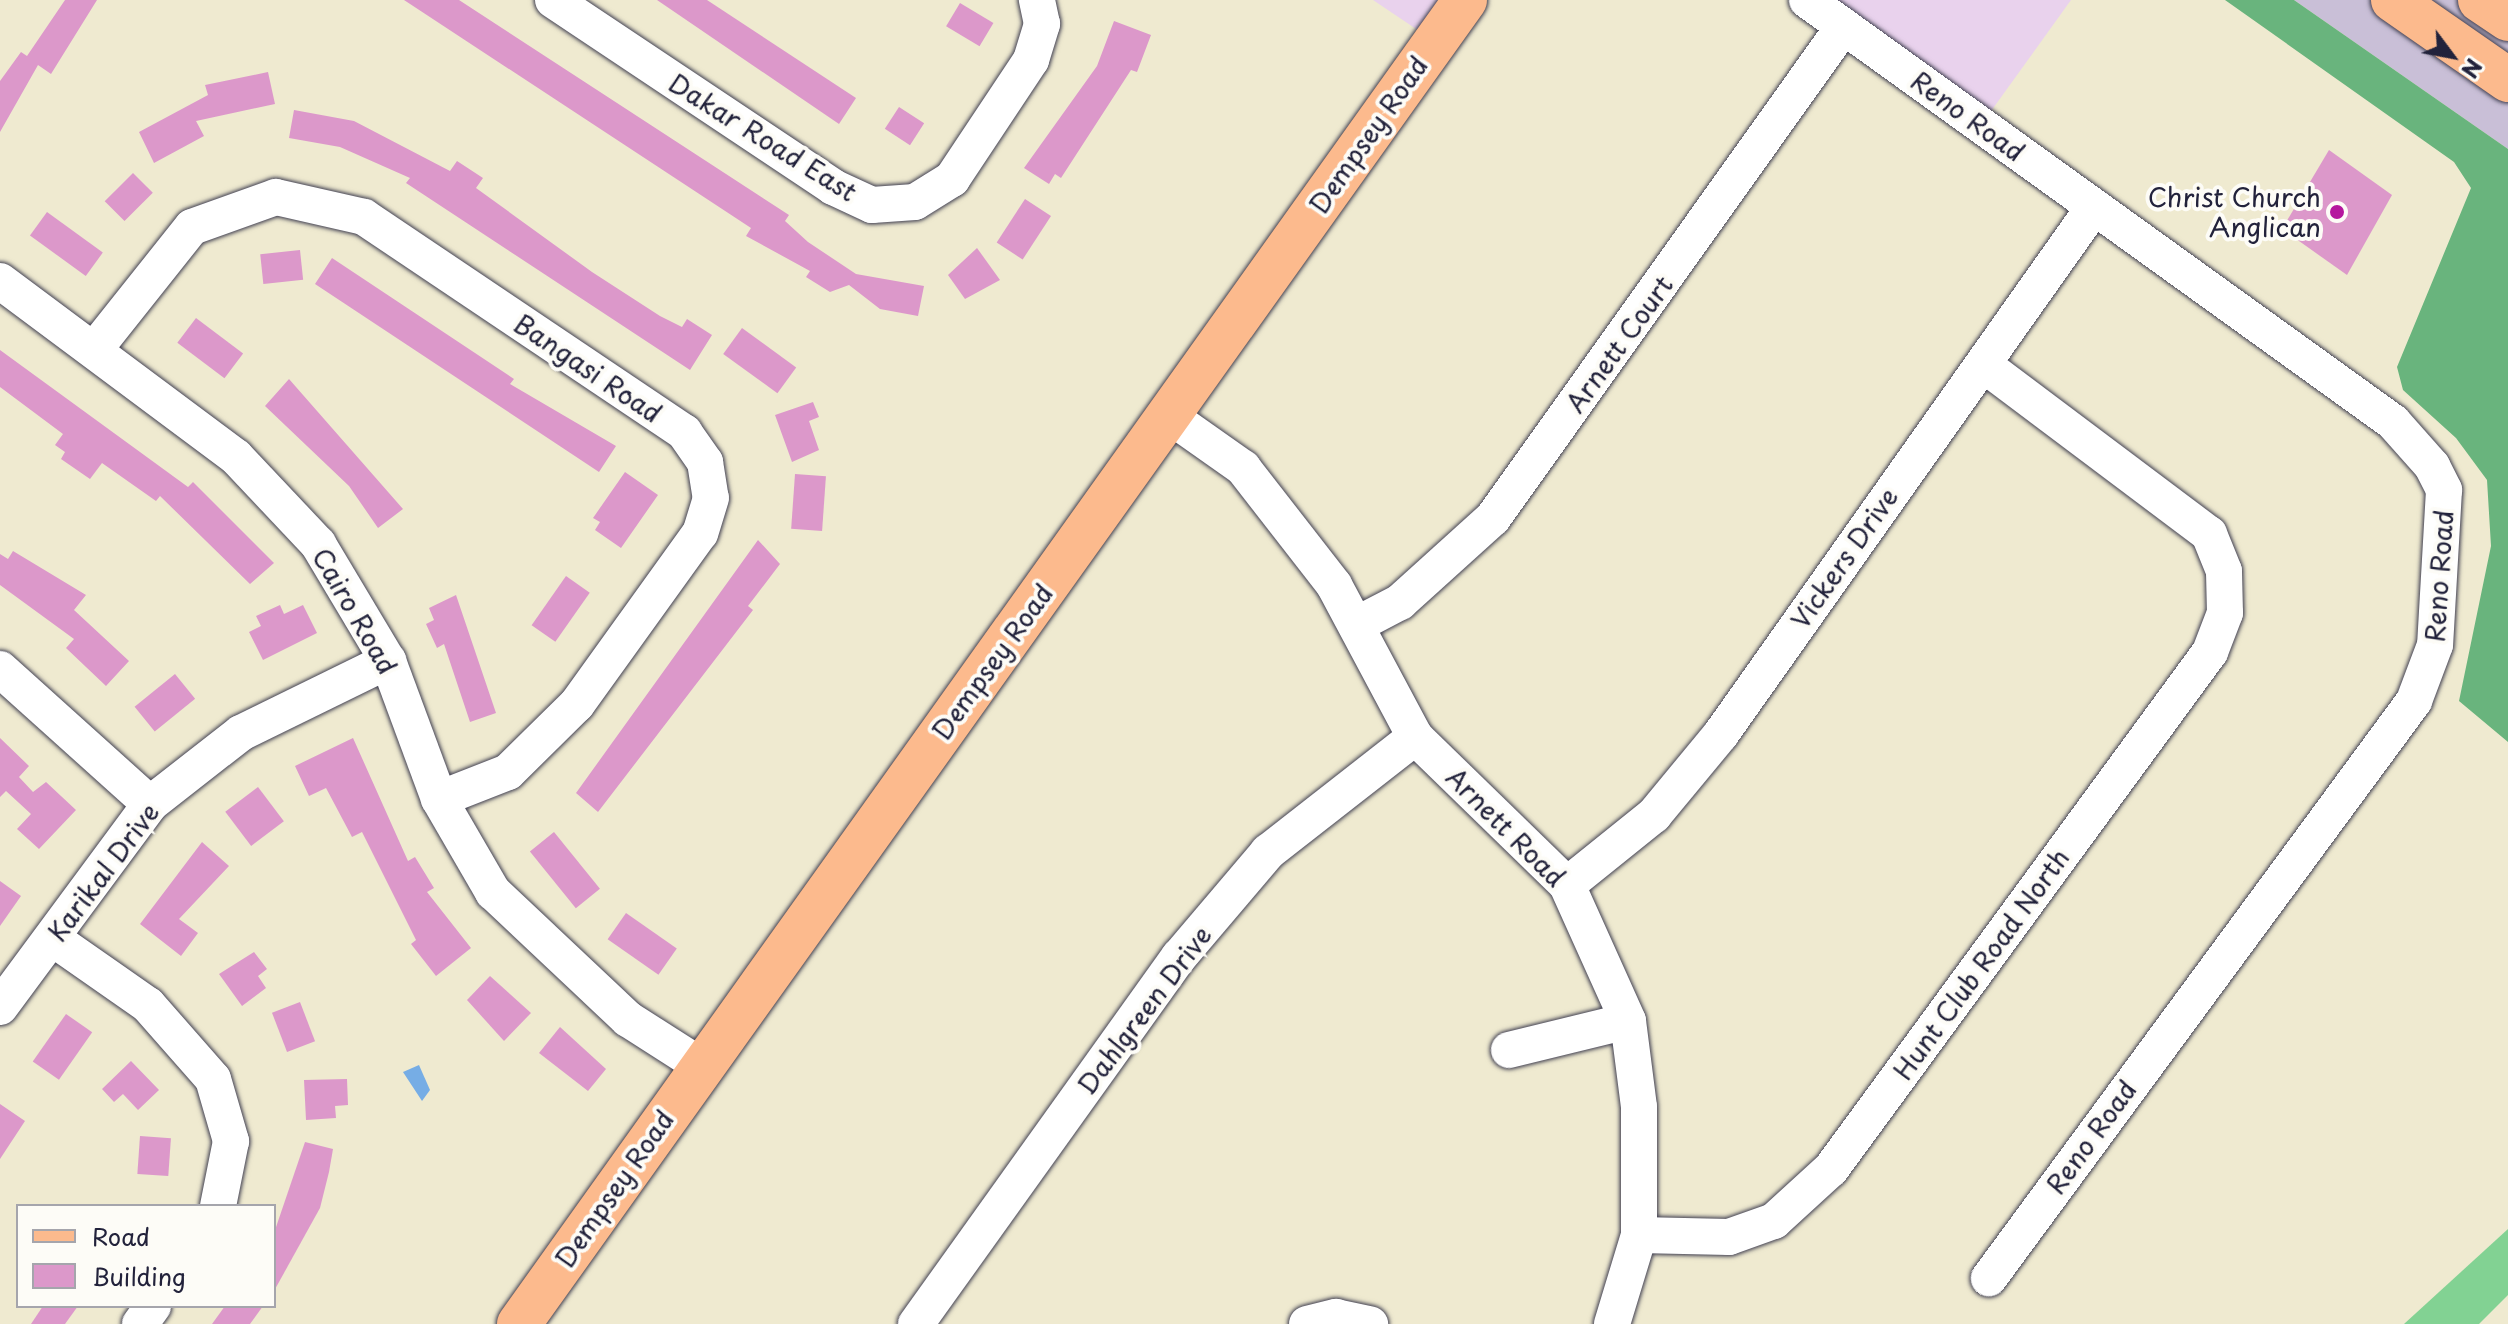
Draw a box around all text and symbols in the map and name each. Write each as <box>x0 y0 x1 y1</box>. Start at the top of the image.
north arrow <box>2412 16 2492 96</box>
street label: Dempsey Road <box>1302 50 1434 220</box>
text: N <box>2454 53 2491 85</box>
street label: Reno Road <box>1905 64 2031 168</box>
street label: Dakar Road East <box>664 67 862 207</box>
place label: Christ Church Anglican <box>2147 181 2321 242</box>
marker: Christ Church Anglican <box>2328 203 2346 221</box>
street label: Arnett Court <box>1559 269 1679 419</box>
street label: Bangasi Road <box>508 307 668 429</box>
street label: Vickers Drive <box>1784 481 1904 635</box>
street label: Reno Road <box>2419 509 2459 643</box>
street label: Cairo Road <box>307 543 403 679</box>
street label: Dempsey Road <box>925 577 1059 747</box>
street label: Arnett Road <box>1441 762 1571 892</box>
street label: Karikal Drive <box>41 796 165 948</box>
street label: Hunt Club Road North <box>1887 843 2075 1085</box>
street label: Dahlgreen Drive <box>1070 918 1218 1102</box>
street label: Reno Road <box>2039 1074 2143 1200</box>
street label: Dempsey Road <box>548 1104 680 1274</box>
legend <box>16 1204 276 1308</box>
text: Road <box>92 1218 150 1254</box>
text: Building <box>92 1258 186 1294</box>

